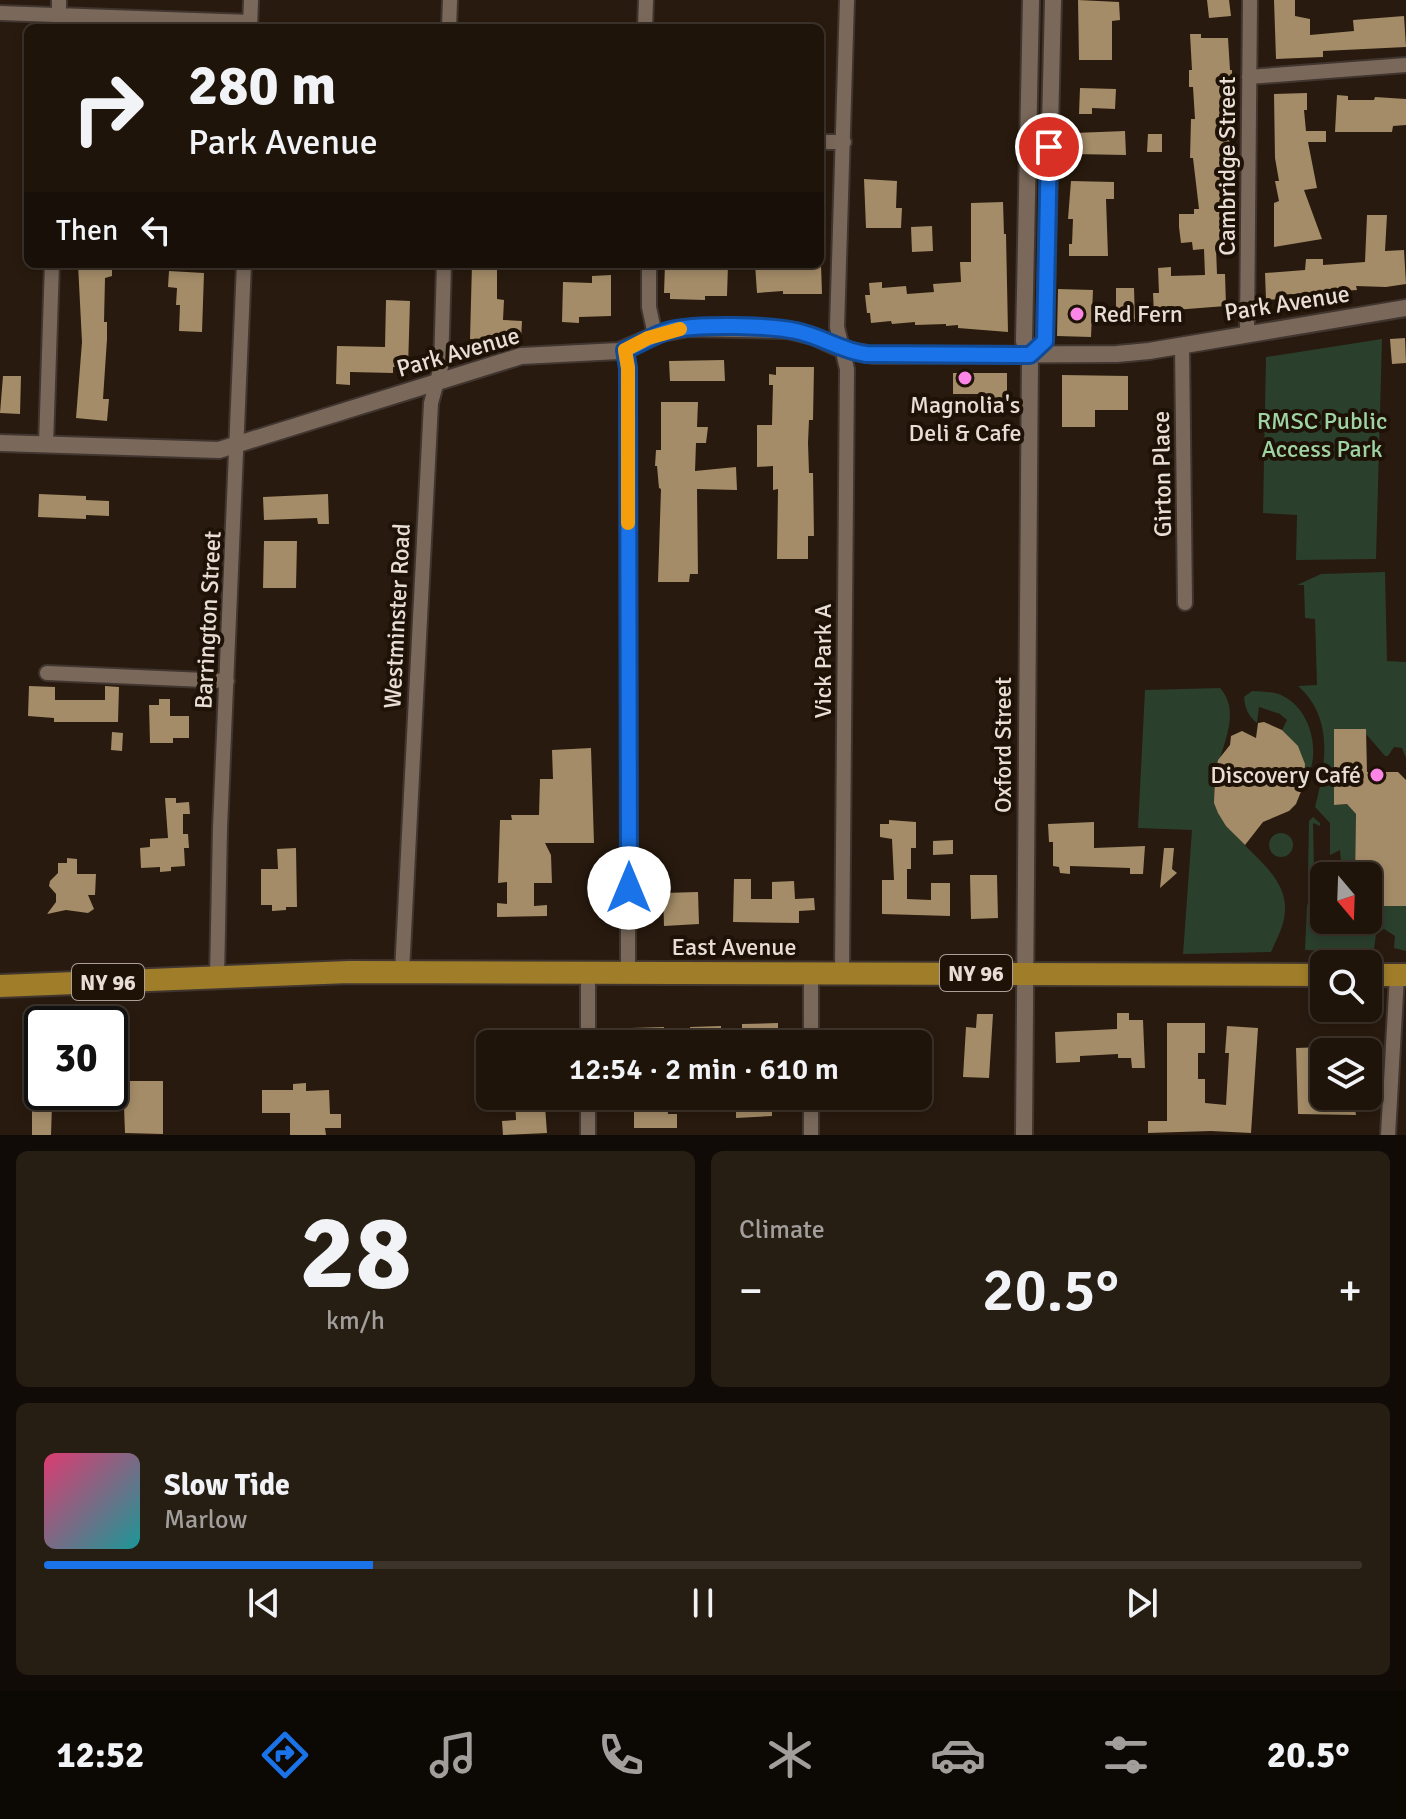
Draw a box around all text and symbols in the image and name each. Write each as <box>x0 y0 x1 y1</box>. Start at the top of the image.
text: 280 m <box>188 51 336 120</box>
icon: right <box>56 56 160 160</box>
street label: Cambridge Street <box>1212 76 1242 256</box>
pin <box>1015 113 1083 181</box>
text: Park Avenue <box>188 120 378 165</box>
icon: arrive <box>1027 125 1071 169</box>
icon: left <box>134 208 178 252</box>
text: Then <box>56 212 118 249</box>
street label: Park Avenue <box>1222 278 1352 328</box>
place label: Red Fern <box>1093 299 1183 329</box>
marker: Red Fern <box>1068 305 1086 323</box>
street label: Park Avenue <box>393 320 523 384</box>
marker: Magnolia's Deli & Cafe <box>956 369 974 387</box>
place label: Magnolia's Deli & Cafe <box>909 390 1021 448</box>
park label: RMSC Public Access Park <box>1257 406 1387 464</box>
street label: Girton Place <box>1146 411 1178 537</box>
street label: Westminster Road <box>377 523 417 709</box>
street label: Barrington Street <box>188 530 228 710</box>
street label: Vick Park A <box>808 603 838 719</box>
street label: Oxford Street <box>988 677 1018 813</box>
place label: Discovery Café <box>1210 760 1361 790</box>
marker: Discovery Café <box>1368 766 1386 784</box>
position arrow <box>587 846 671 930</box>
north arrow <box>1310 862 1382 934</box>
map controls <box>1310 862 1382 1110</box>
street label: East Avenue <box>672 932 796 962</box>
button: search <box>1310 950 1382 1022</box>
road number: NY 96 <box>940 955 1012 991</box>
road number: NY 96 <box>72 964 144 1000</box>
speed limit sign: 30 <box>24 1006 128 1110</box>
button: layers <box>1310 1038 1382 1110</box>
text: 12:54 · 2 min · 610 m <box>569 1051 839 1088</box>
text: 28 <box>299 1189 412 1317</box>
text: Climate <box>739 1214 825 1246</box>
text: 20.5° <box>982 1254 1119 1328</box>
text: − <box>739 1264 763 1318</box>
text: + <box>1338 1264 1362 1318</box>
text: km/h <box>326 1305 385 1337</box>
text: Slow Tide <box>164 1467 290 1504</box>
text: Marlow <box>164 1504 247 1536</box>
icon: previous <box>242 1581 286 1625</box>
icon: pause <box>681 1581 725 1625</box>
icon: next <box>1120 1581 1164 1625</box>
icon: directions <box>257 1727 313 1783</box>
icon: music <box>425 1727 481 1783</box>
icon: phone <box>593 1727 649 1783</box>
icon: climate <box>762 1727 818 1783</box>
icon: car <box>930 1727 986 1783</box>
icon: filters <box>1098 1727 1154 1783</box>
text: 12:52 <box>56 1733 145 1778</box>
text: 20.5° <box>1267 1733 1350 1778</box>

